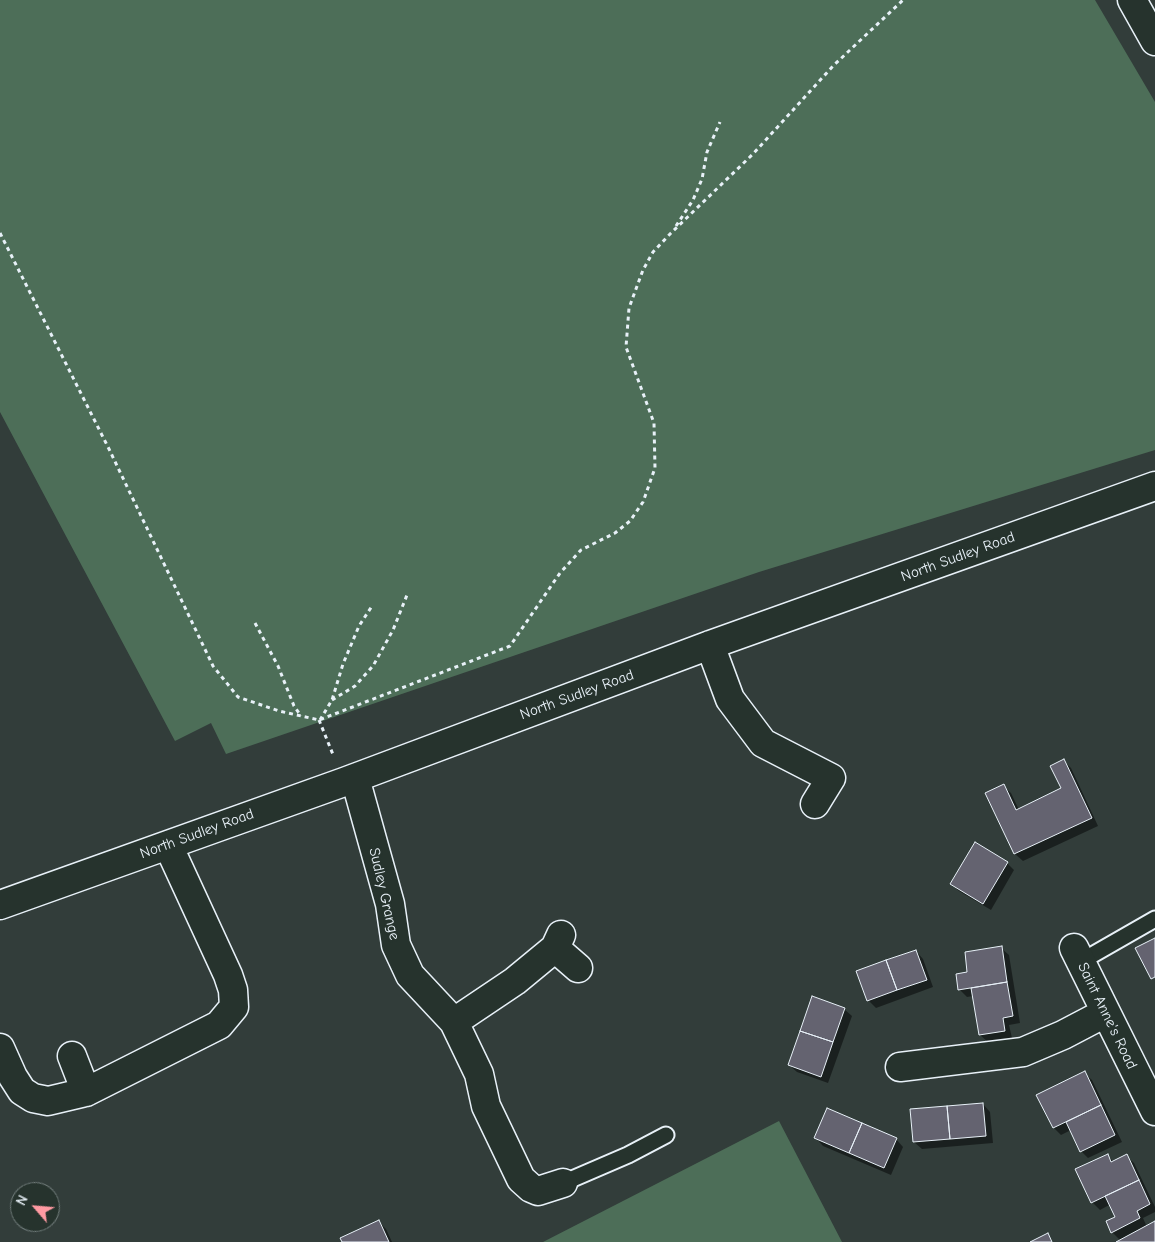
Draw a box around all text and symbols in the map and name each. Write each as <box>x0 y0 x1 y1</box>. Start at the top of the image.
street label: North Sudley Road <box>899 528 1017 586</box>
street label: North Sudley Road <box>518 666 636 724</box>
street label: North Sudley Road <box>138 805 256 863</box>
street label: Sudley Grange <box>365 846 403 942</box>
street label: Saint Anne's Road <box>1073 960 1141 1072</box>
north arrow <box>10 1182 60 1232</box>
text: N <box>12 1192 32 1208</box>

